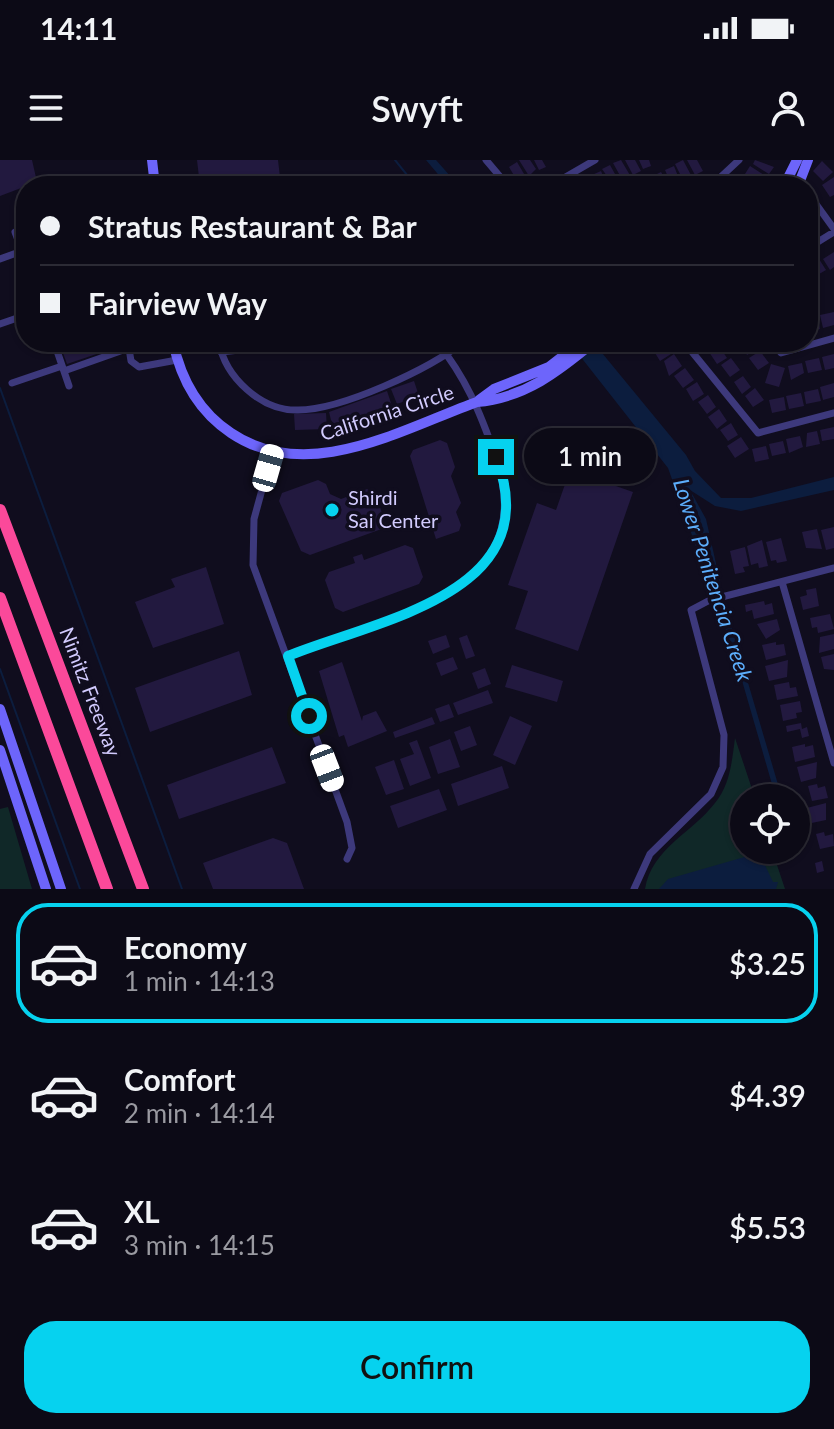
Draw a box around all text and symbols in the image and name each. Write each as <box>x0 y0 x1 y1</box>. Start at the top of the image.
text: 14:11 <box>40 10 117 46</box>
icon: menu <box>24 86 68 130</box>
text: Swyft <box>371 86 463 130</box>
icon: person <box>766 86 810 130</box>
text: Stratus Restaurant & Bar <box>88 208 417 244</box>
text: Fairview Way <box>88 285 267 321</box>
street label: California Circle <box>317 379 456 445</box>
callout: 1 min <box>524 429 656 485</box>
route end <box>478 439 514 475</box>
text: 1 min <box>558 440 622 472</box>
car <box>250 442 286 494</box>
water label: Lower Penitencia Creek <box>668 475 759 685</box>
place label: Shirdi Sai Center <box>348 485 439 532</box>
marker: Shirdi Sai Center <box>323 501 341 519</box>
street label: Nimitz Freeway <box>55 624 127 760</box>
route start <box>291 698 327 734</box>
car <box>307 741 347 795</box>
map controls <box>730 784 810 864</box>
button: locate <box>730 784 810 864</box>
icon: car <box>28 927 100 999</box>
text: Economy <box>124 929 247 965</box>
text: $3.25 <box>729 945 806 981</box>
text: 1 min · 14:13 <box>124 965 275 997</box>
icon: car <box>28 1059 100 1131</box>
text: Comfort <box>124 1061 236 1097</box>
text: $4.39 <box>729 1077 806 1113</box>
text: 2 min · 14:14 <box>124 1097 275 1129</box>
icon: car <box>28 1191 100 1263</box>
text: XL <box>124 1193 160 1229</box>
text: $5.53 <box>729 1209 806 1245</box>
text: 3 min · 14:15 <box>124 1229 275 1261</box>
button: Confirm <box>24 1321 810 1413</box>

